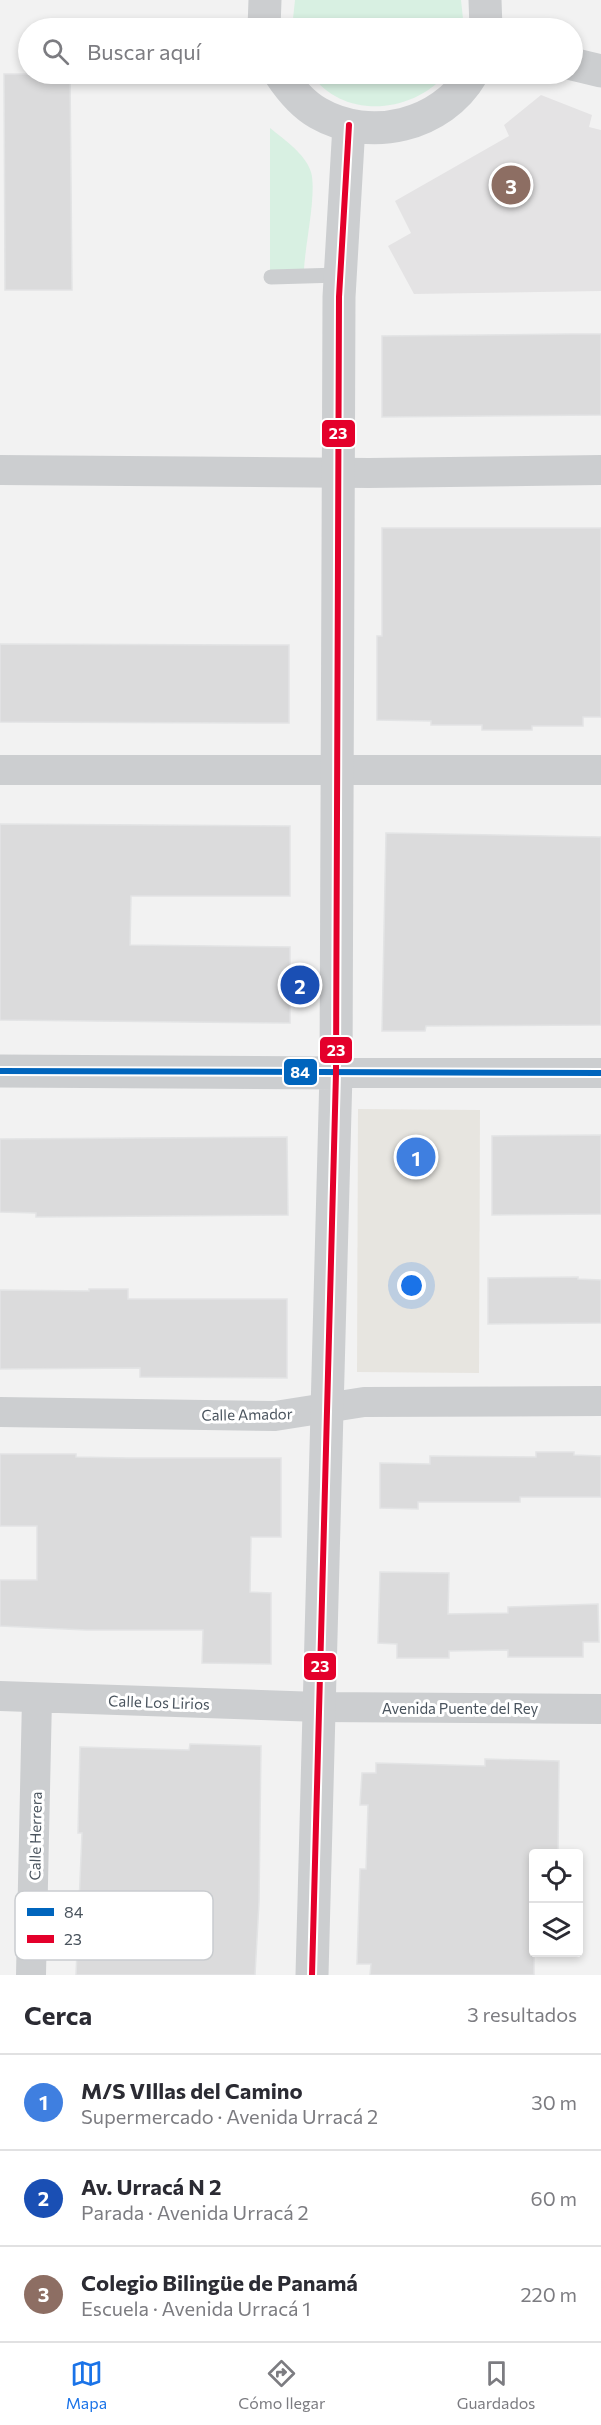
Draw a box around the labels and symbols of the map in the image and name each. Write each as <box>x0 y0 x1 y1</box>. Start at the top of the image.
pin: 3 <box>492 162 530 207</box>
line badge: 23 <box>321 419 356 448</box>
text: 23 <box>329 423 347 442</box>
pin: 2 <box>280 962 320 1008</box>
line badge: 23 <box>319 1036 353 1064</box>
text: 23 <box>327 1040 345 1059</box>
line badge: 84 <box>283 1058 318 1086</box>
text: 84 <box>290 1062 310 1081</box>
pin: 1 <box>396 1134 436 1180</box>
your location <box>397 1271 426 1300</box>
street label: Calle Amador <box>201 1404 293 1424</box>
line badge: 23 <box>303 1652 337 1681</box>
text: 23 <box>311 1656 329 1675</box>
street label: Calle Los Lirios <box>108 1691 210 1713</box>
street label: Avenida Puente del Rey <box>382 1699 538 1717</box>
street label: Calle Herrera <box>25 1791 45 1881</box>
legend <box>15 1891 213 1960</box>
text: 84 <box>64 1902 84 1921</box>
text: 23 <box>64 1929 82 1948</box>

